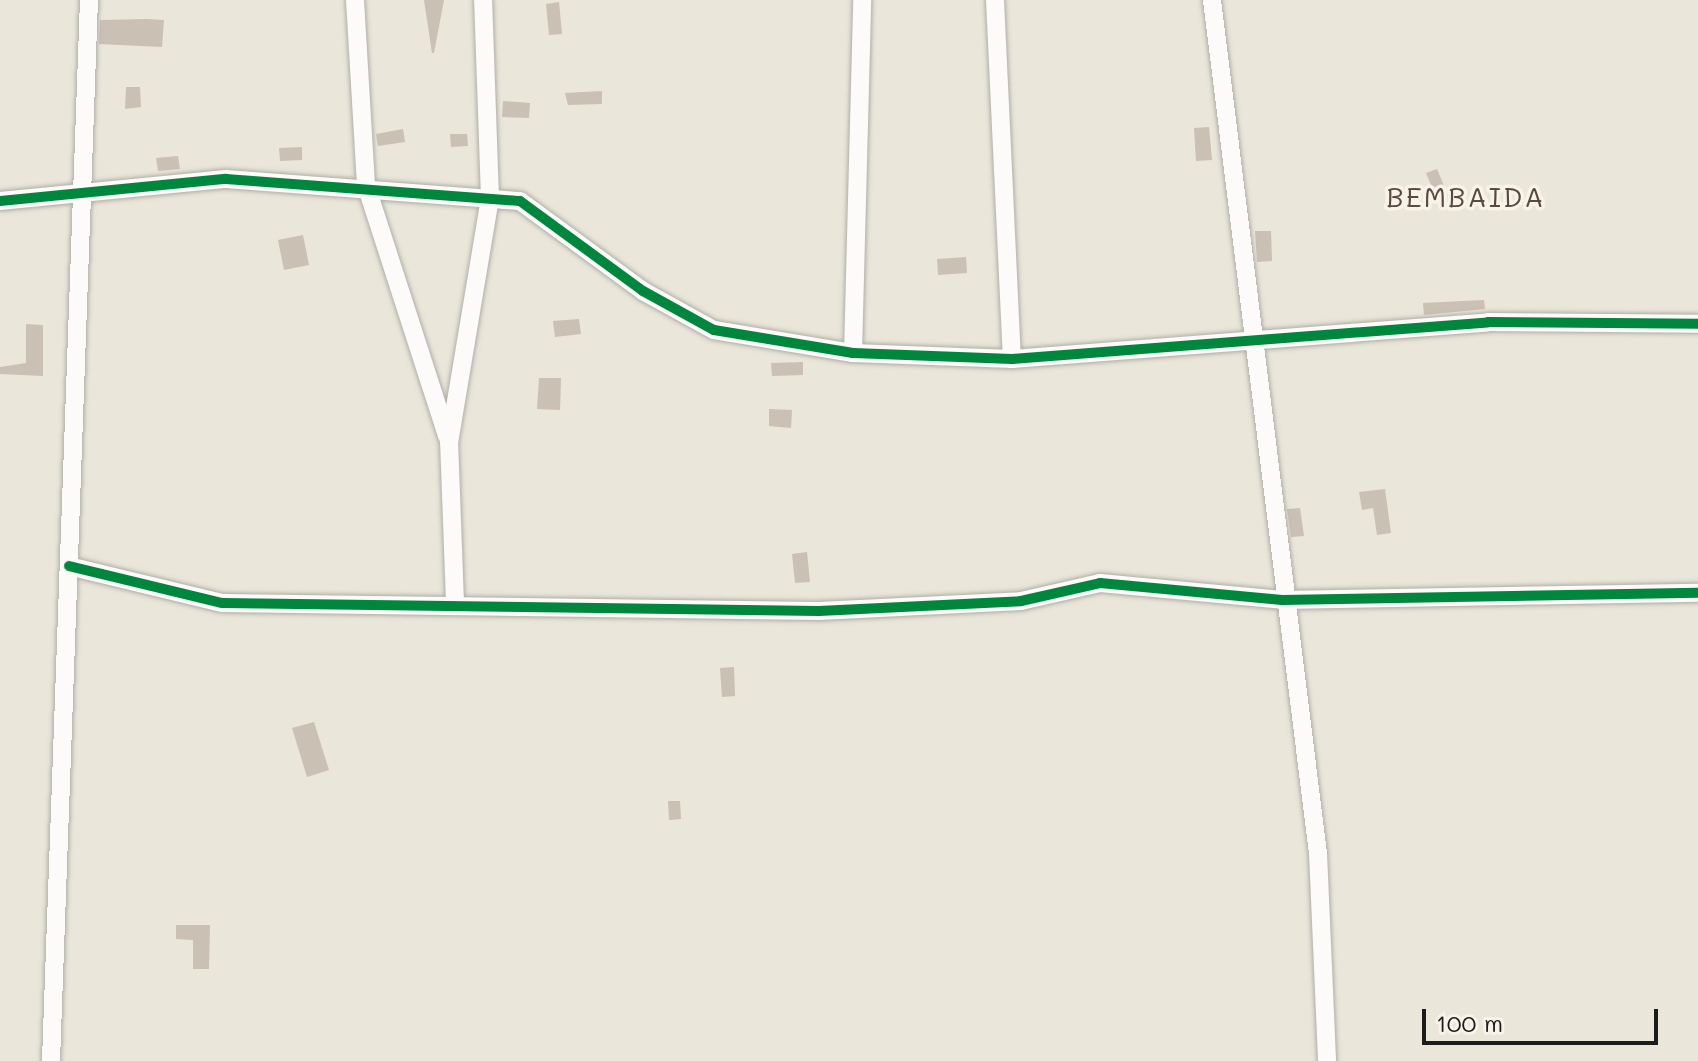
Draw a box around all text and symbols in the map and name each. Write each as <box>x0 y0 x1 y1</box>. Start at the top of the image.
district label: BEMBAIDA <box>1386 179 1546 213</box>
scale bar <box>1426 993 1662 1043</box>
text: 100 m <box>1436 1007 1503 1038</box>

